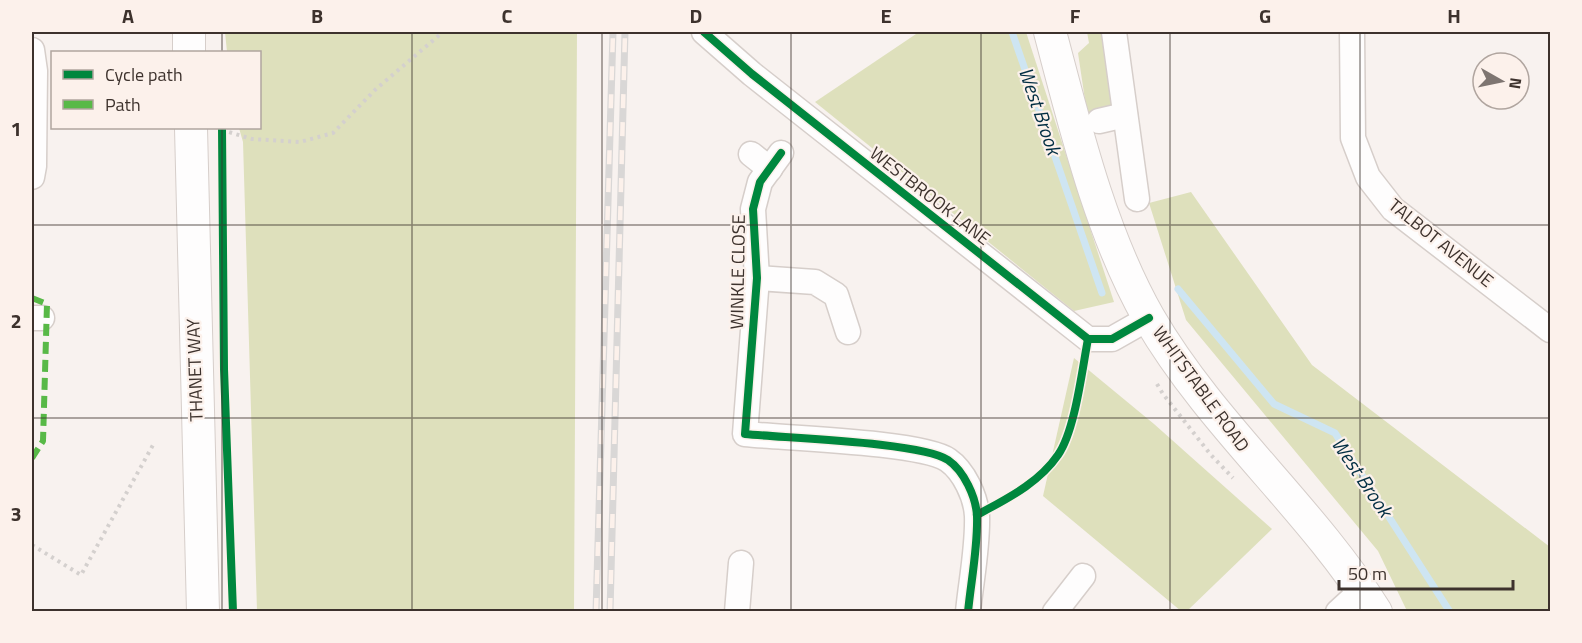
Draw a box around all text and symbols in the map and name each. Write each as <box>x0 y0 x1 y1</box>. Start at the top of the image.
text: A <box>122 0 134 31</box>
text: B <box>311 0 323 31</box>
text: C <box>502 0 513 31</box>
text: D <box>690 0 702 31</box>
text: E <box>880 0 892 31</box>
text: F <box>1070 0 1081 31</box>
text: G <box>1259 0 1271 31</box>
text: H <box>1447 0 1461 31</box>
legend <box>51 51 261 129</box>
north arrow <box>1471 51 1531 111</box>
text: Cycle path <box>105 61 183 88</box>
water label: West Brook <box>1011 63 1071 161</box>
text: N <box>1503 76 1529 91</box>
text: Path <box>105 91 141 118</box>
text: 1 <box>10 113 22 144</box>
street label: WESTBROOK LANE <box>864 140 996 251</box>
street label: TALBOT AVENUE <box>1383 192 1500 294</box>
street label: WINKLE CLOSE <box>723 214 752 330</box>
text: 2 <box>10 305 22 336</box>
street label: THANET WAY <box>179 318 210 422</box>
street label: WHITSTABLE ROAD <box>1146 320 1256 457</box>
water label: West Brook <box>1324 430 1402 525</box>
text: 3 <box>10 498 22 529</box>
scale bar <box>1339 553 1513 591</box>
text: 50 m <box>1348 560 1387 587</box>

